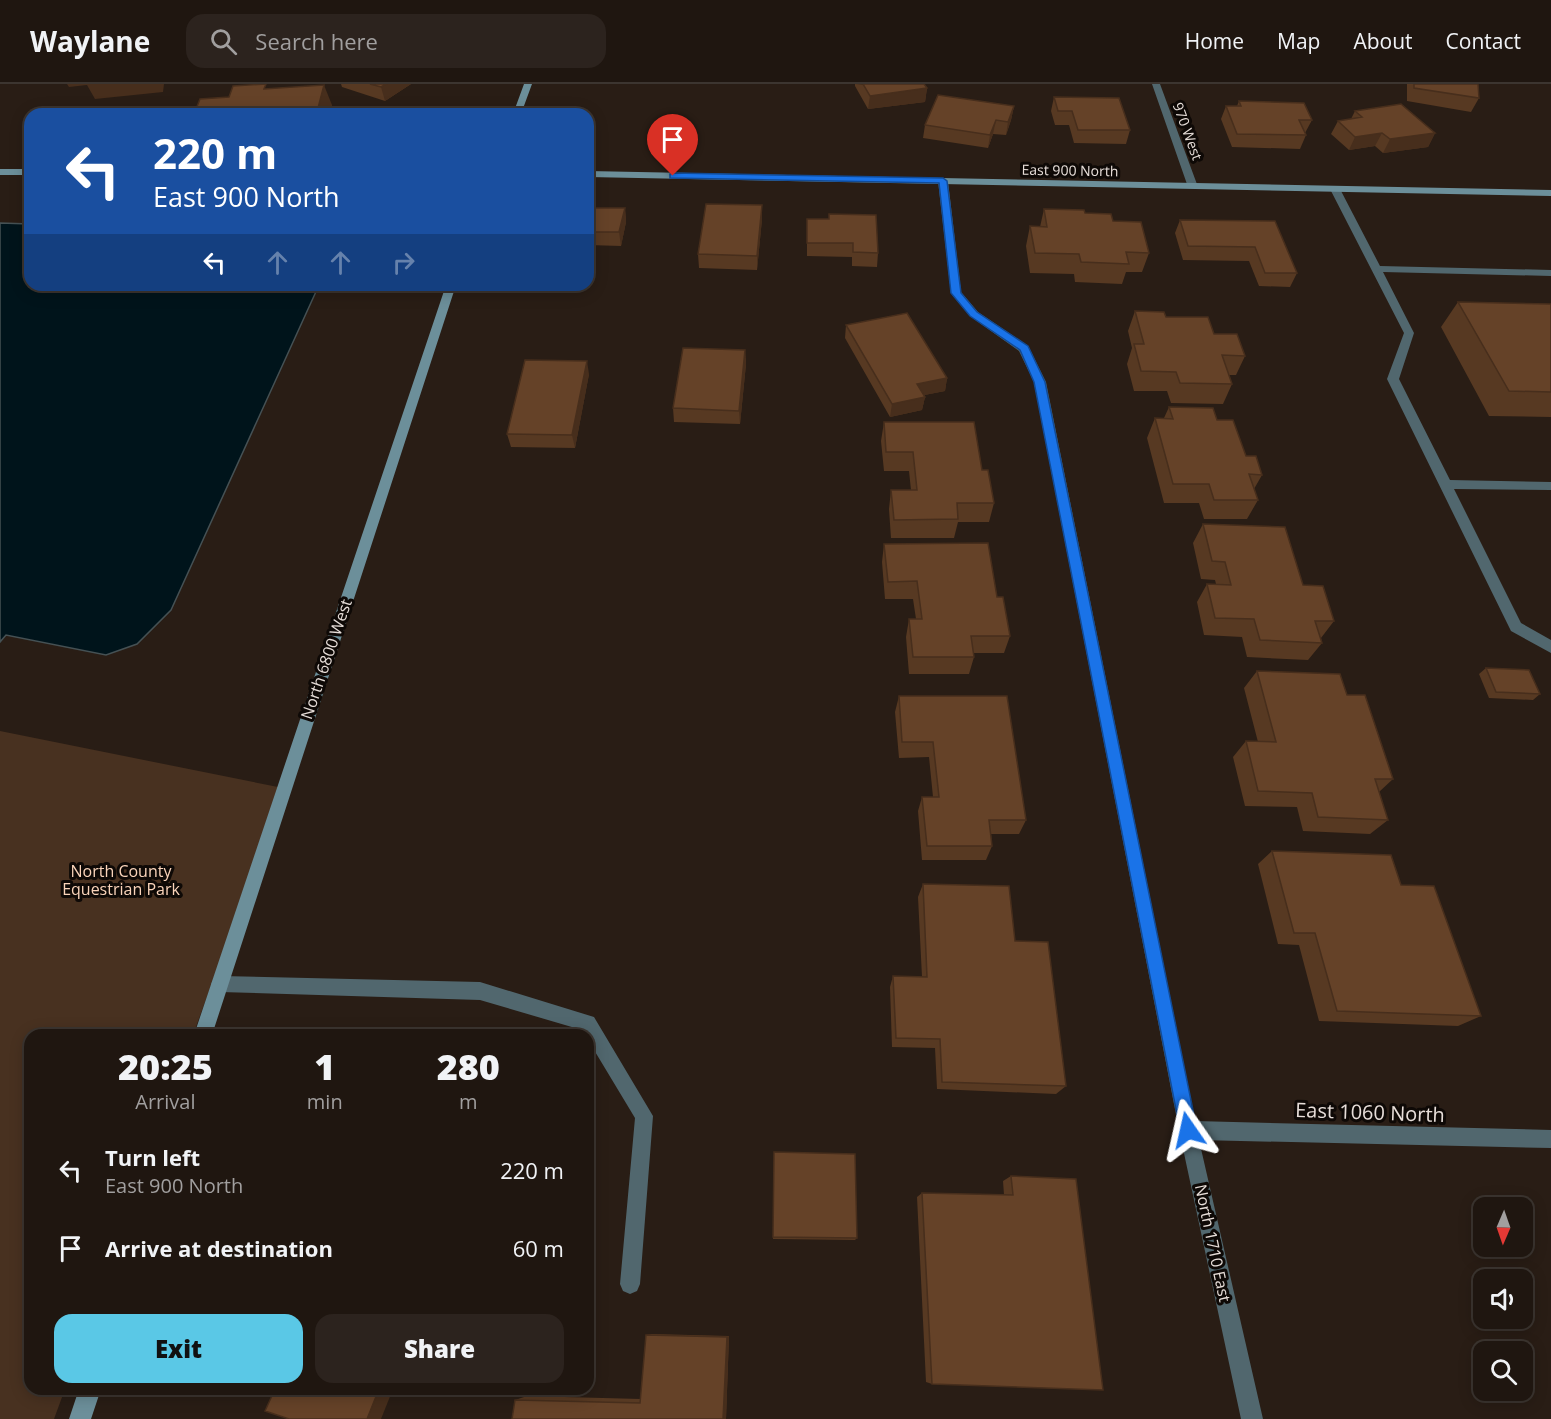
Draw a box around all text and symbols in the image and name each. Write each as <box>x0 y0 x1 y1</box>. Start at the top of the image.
search box <box>186 14 606 68</box>
text: Waylane <box>30 22 150 60</box>
icon: search <box>207 25 240 58</box>
text: Search here <box>255 26 378 56</box>
text: Home <box>1185 27 1244 55</box>
text: Map <box>1277 27 1320 55</box>
text: About <box>1353 27 1413 55</box>
text: Contact <box>1446 27 1521 55</box>
street label: 970 West <box>1169 100 1207 162</box>
pin <box>647 114 698 176</box>
icon: arrive <box>656 123 689 156</box>
text: 220 m <box>153 124 277 181</box>
icon: left <box>54 132 132 210</box>
street label: East 900 North <box>1021 160 1119 180</box>
text: East 900 North <box>153 178 340 215</box>
icon: left <box>198 246 231 279</box>
icon: ahead <box>261 246 294 279</box>
icon: ahead <box>324 246 357 279</box>
icon: right <box>387 246 420 279</box>
street label: North 6800 West <box>295 596 357 722</box>
park label: North County Equestrian Park <box>62 860 180 900</box>
text: 20:25 <box>118 1042 213 1091</box>
text: 1 <box>314 1042 335 1091</box>
text: 280 <box>437 1042 500 1091</box>
text: Arrival <box>135 1088 196 1115</box>
text: min <box>307 1088 343 1115</box>
text: m <box>459 1088 478 1115</box>
street label: East 1060 North <box>1295 1096 1445 1128</box>
position arrow <box>1156 1098 1220 1162</box>
text: Turn left <box>105 1142 200 1172</box>
icon: left <box>54 1154 87 1187</box>
text: 220 m <box>500 1155 564 1185</box>
text: East 900 North <box>105 1172 243 1199</box>
street label: North 1710 East <box>1190 1182 1236 1304</box>
north arrow <box>1473 1197 1533 1257</box>
map controls <box>1473 1197 1533 1401</box>
icon: arrive <box>54 1232 87 1265</box>
text: Arrive at destination <box>105 1233 333 1263</box>
text: 60 m <box>513 1233 564 1263</box>
button: sound <box>1473 1269 1533 1329</box>
button: Exit <box>54 1314 303 1383</box>
button: Share <box>315 1314 564 1383</box>
button: search <box>1473 1341 1533 1401</box>

